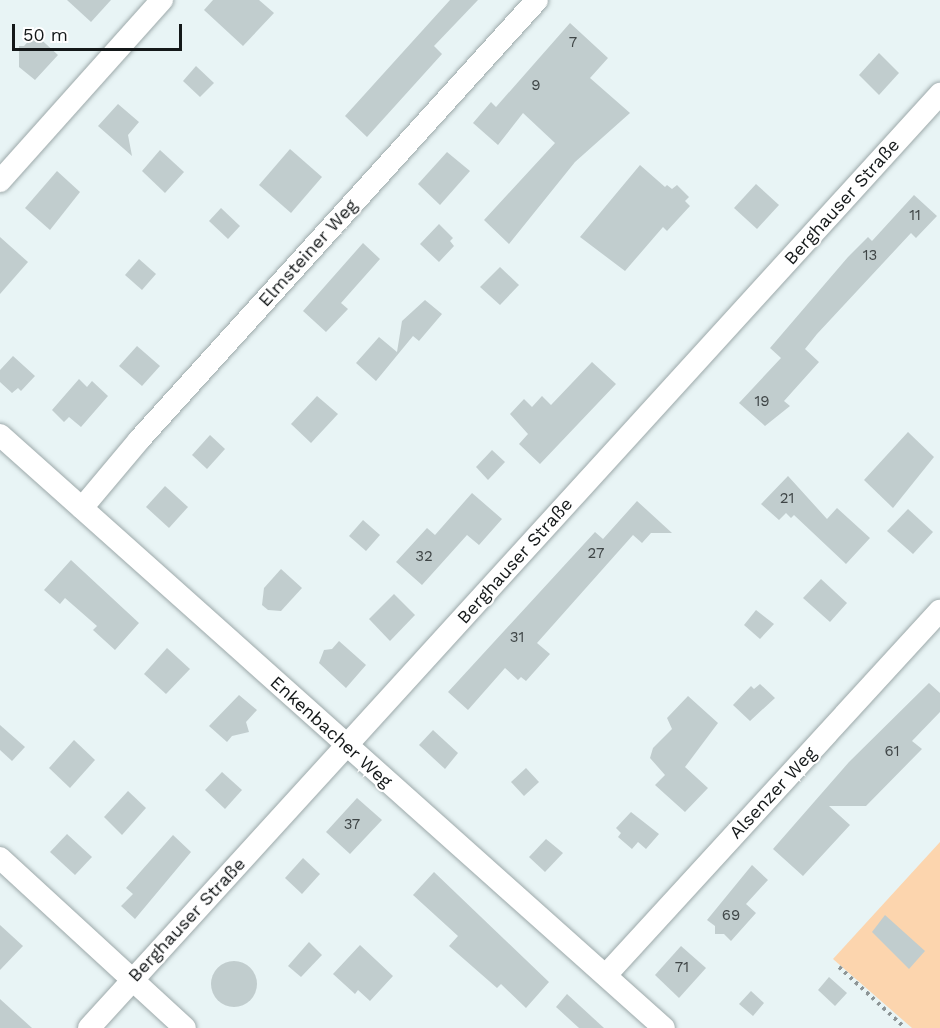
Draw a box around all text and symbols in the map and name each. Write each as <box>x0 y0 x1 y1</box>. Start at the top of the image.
scale bar <box>15 12 184 50</box>
text: 50 m <box>23 24 68 45</box>
house number: 7 <box>569 34 577 52</box>
house number: 9 <box>531 77 541 95</box>
street label: Berghauser Straße <box>780 134 904 270</box>
street label: Elmsteiner Weg <box>254 194 362 312</box>
house number: 11 <box>909 207 921 225</box>
house number: 13 <box>863 247 877 265</box>
house number: 19 <box>754 393 770 411</box>
house number: 21 <box>780 490 794 508</box>
street label: Berghauser Straße <box>453 493 577 629</box>
house number: 27 <box>588 545 604 563</box>
house number: 32 <box>415 548 433 566</box>
house number: 31 <box>510 629 524 647</box>
street label: Enkenbacher Weg <box>265 671 397 793</box>
street label: Alsenzer Weg <box>725 742 821 844</box>
house number: 61 <box>885 743 899 761</box>
house number: 37 <box>344 816 360 834</box>
street label: Berghauser Straße <box>124 853 250 987</box>
house number: 69 <box>722 907 740 925</box>
house number: 71 <box>675 959 689 977</box>

